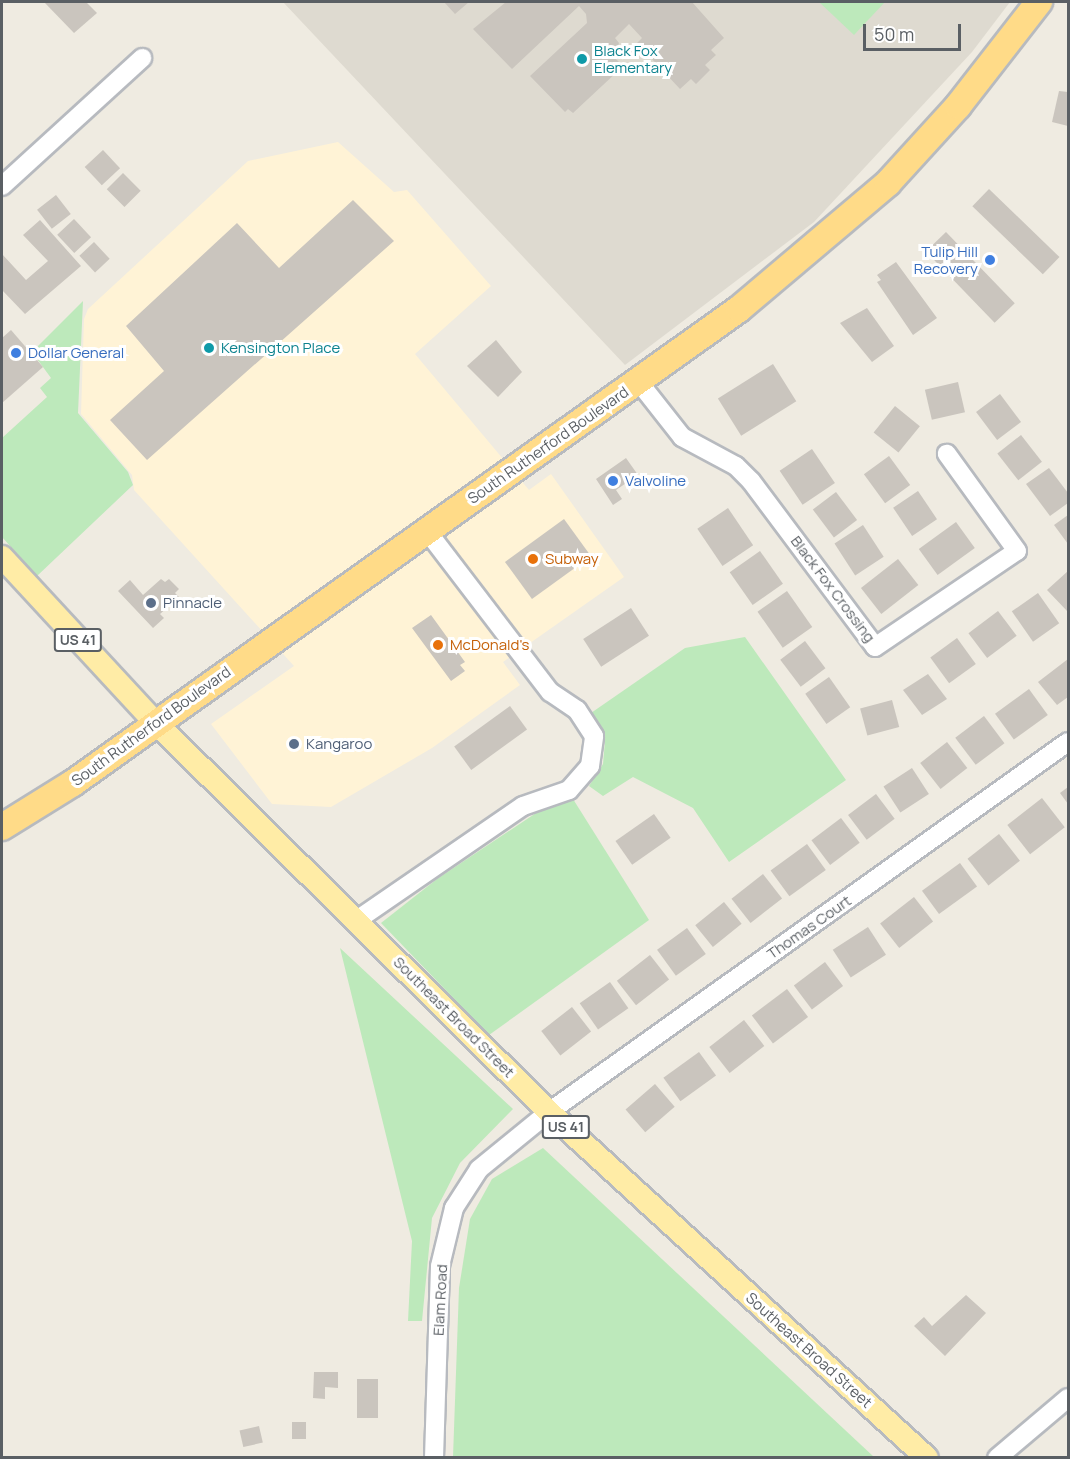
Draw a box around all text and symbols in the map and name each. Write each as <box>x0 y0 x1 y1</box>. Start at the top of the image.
scale bar <box>866 12 964 50</box>
text: 50 m <box>874 22 914 46</box>
place label: Black Fox Elementary <box>594 41 672 76</box>
marker: Black Fox Elementary <box>575 52 589 66</box>
place label: Tulip Hill Recovery <box>914 242 978 277</box>
marker: Tulip Hill Recovery <box>983 253 997 267</box>
place label: Kensington Place <box>221 339 340 357</box>
marker: Kensington Place <box>202 341 216 355</box>
place label: Dollar General <box>28 344 124 362</box>
marker: Dollar General <box>9 346 23 360</box>
street label: South Rutherford Boulevard <box>464 383 632 507</box>
place label: Valvoline <box>625 472 686 490</box>
marker: Valvoline <box>606 474 620 488</box>
street label: Black Fox Crossing <box>787 532 879 646</box>
place label: Subway <box>545 550 599 568</box>
marker: Subway <box>526 552 540 566</box>
place label: Pinnacle <box>163 594 222 612</box>
marker: Pinnacle <box>144 596 158 610</box>
road number: US 41 <box>52 629 104 651</box>
place label: McDonald's <box>450 636 529 654</box>
marker: McDonald's <box>431 638 445 652</box>
street label: South Rutherford Boulevard <box>68 662 234 790</box>
place label: Kangaroo <box>306 735 372 753</box>
marker: Kangaroo <box>287 737 301 751</box>
street label: Thomas Court <box>763 891 855 963</box>
street label: Southeast Broad Street <box>390 953 518 1081</box>
road number: US 41 <box>540 1116 592 1138</box>
street label: Elam Road <box>429 1264 451 1336</box>
street label: Southeast Broad Street <box>742 1289 876 1411</box>

